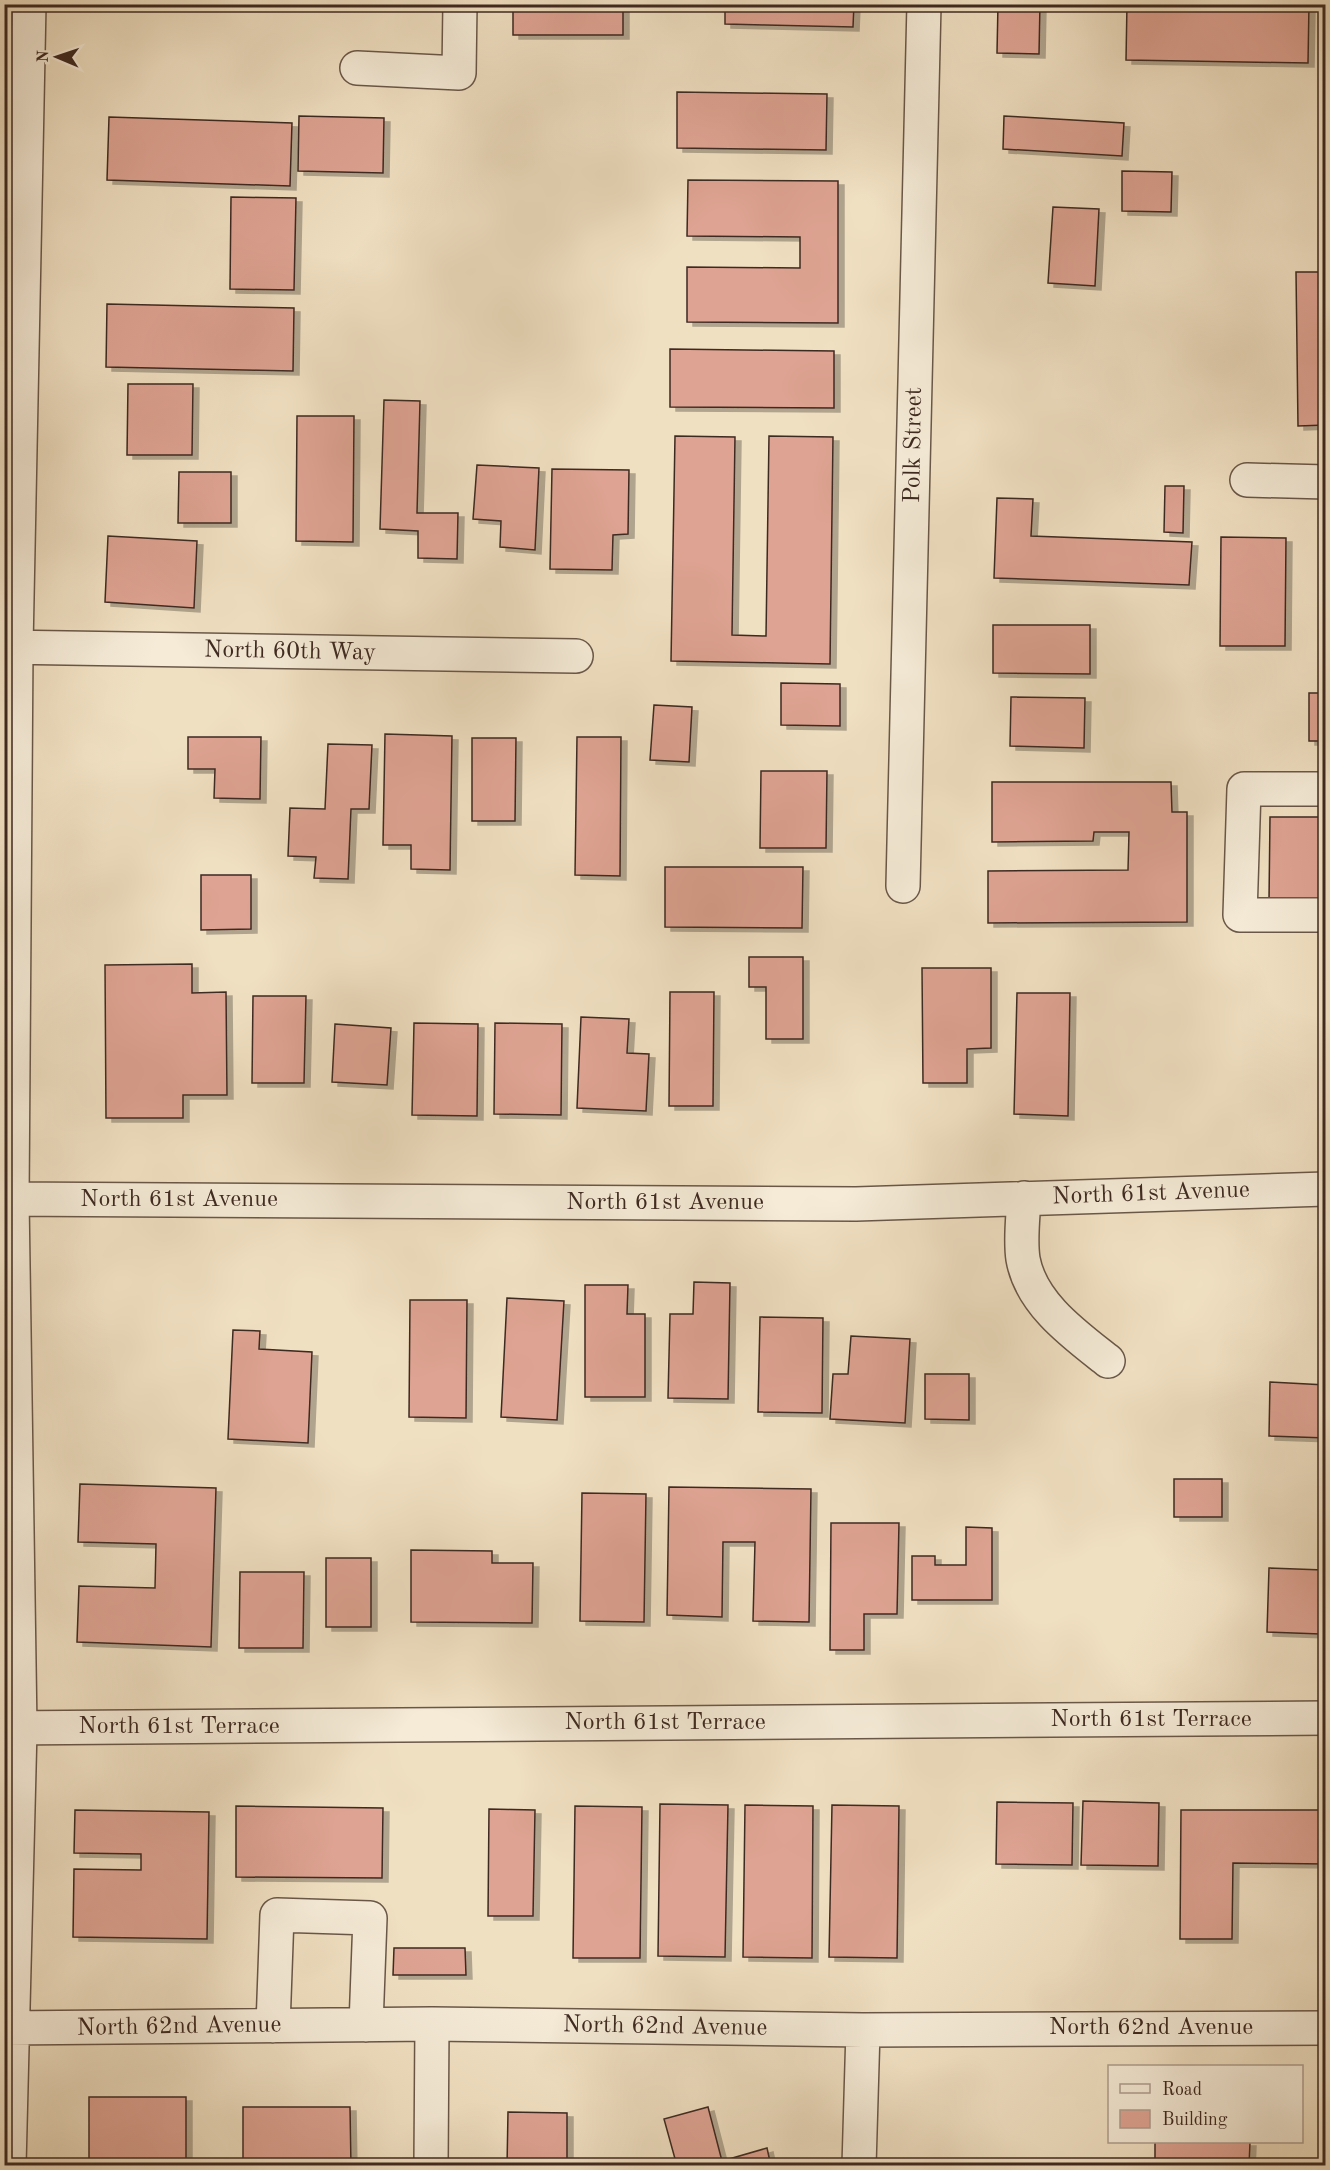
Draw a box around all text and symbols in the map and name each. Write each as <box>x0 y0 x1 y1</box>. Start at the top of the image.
north arrow <box>27 27 87 87</box>
text: N <box>36 49 52 63</box>
street label: Polk Street <box>901 387 927 503</box>
street label: North 60th Way <box>204 638 377 666</box>
street label: North 61st Avenue <box>1052 1179 1250 1209</box>
street label: North 61st Avenue <box>80 1188 278 1212</box>
street label: North 61st Avenue <box>566 1191 764 1215</box>
street label: North 61st Terrace <box>1050 1708 1252 1732</box>
street label: North 61st Terrace <box>564 1711 766 1735</box>
street label: North 61st Terrace <box>78 1715 280 1739</box>
street label: North 62nd Avenue <box>76 2013 282 2041</box>
street label: North 62nd Avenue <box>562 2013 768 2041</box>
street label: North 62nd Avenue <box>1049 2016 1253 2040</box>
legend <box>1108 2065 1303 2143</box>
text: Road <box>1162 2081 1202 2099</box>
text: Building <box>1162 2111 1228 2129</box>

